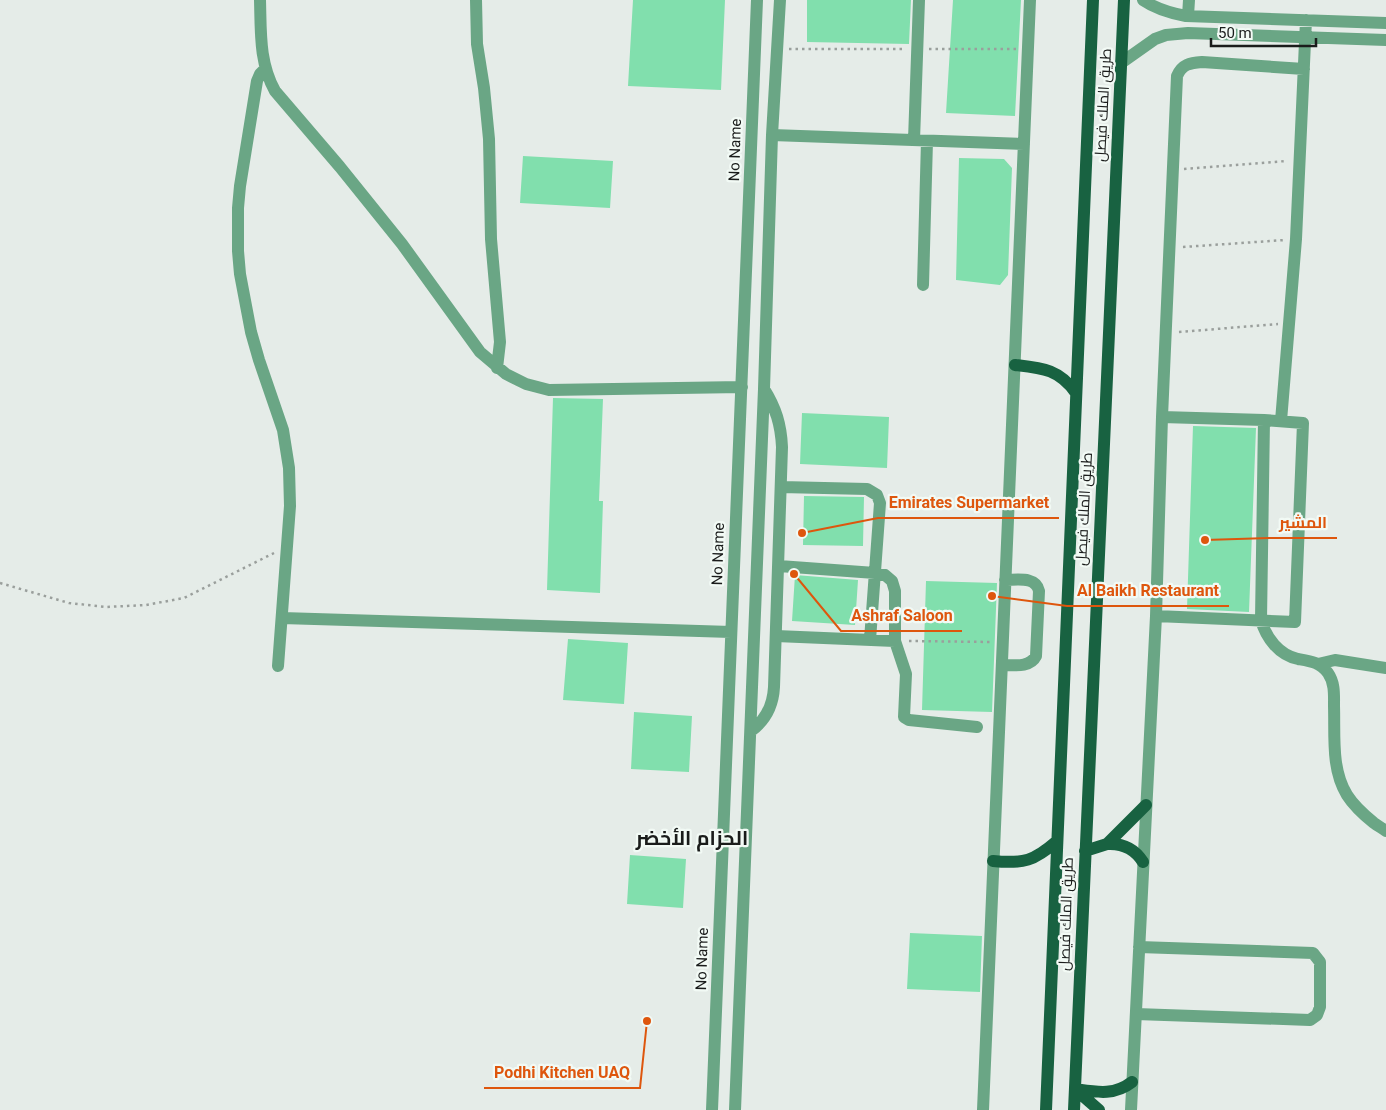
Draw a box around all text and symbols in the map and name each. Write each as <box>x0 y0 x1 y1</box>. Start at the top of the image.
scale bar <box>1211 15 1316 47</box>
text: 50 m <box>1218 24 1252 42</box>
street label: طريق الملك فيصل <box>1091 48 1116 162</box>
street label: No Name <box>725 118 745 182</box>
street label: طريق الملك فيصل <box>1072 452 1097 566</box>
callout: Emirates Supermarket <box>878 487 1059 518</box>
text: Emirates Supermarket <box>889 493 1050 512</box>
callout: المشير <box>1269 507 1337 538</box>
text: المشير <box>1278 513 1327 532</box>
street label: No Name <box>708 522 728 586</box>
callout: Al Baikh Restaurant <box>1067 575 1229 606</box>
text: Al Baikh Restaurant <box>1077 581 1220 600</box>
callout: Ashraf Saloon <box>841 600 962 631</box>
text: Ashraf Saloon <box>851 606 953 625</box>
district label: الحزام الأخضر <box>635 826 748 852</box>
street label: طريق الملك فيصل <box>1055 857 1078 971</box>
street label: No Name <box>692 927 712 991</box>
callout: Podhi Kitchen UAQ <box>484 1057 640 1088</box>
text: Podhi Kitchen UAQ <box>494 1063 630 1082</box>

